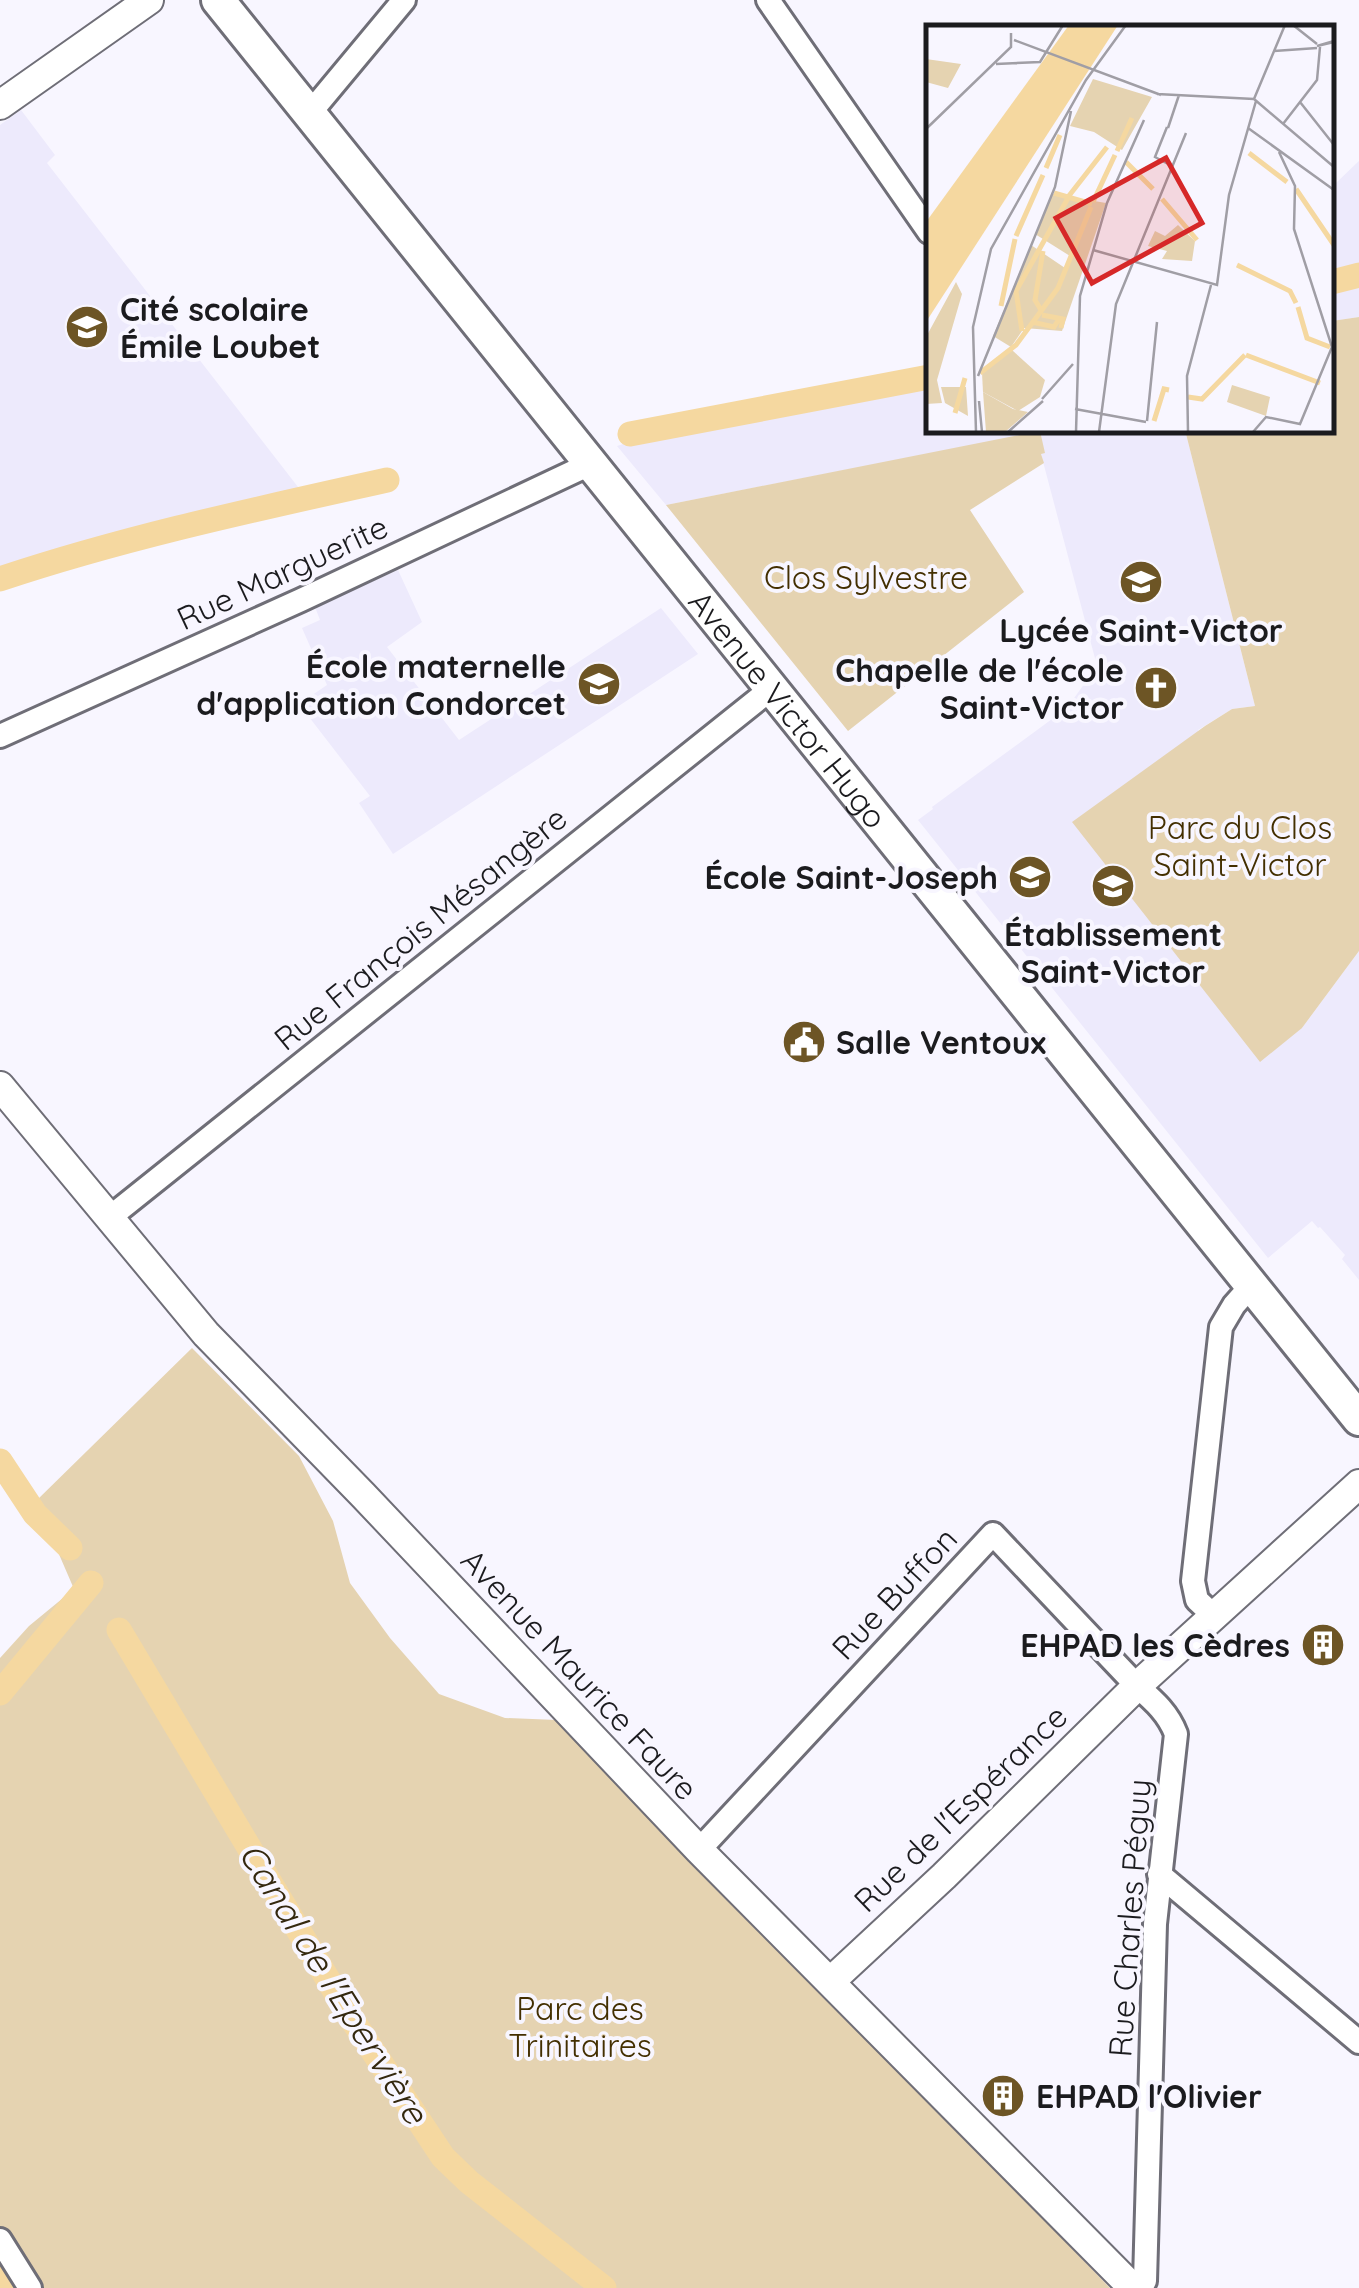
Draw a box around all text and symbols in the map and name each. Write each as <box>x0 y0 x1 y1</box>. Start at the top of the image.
inset map <box>926 25 1334 432</box>
place label: Cité scolaire Émile Loubet <box>120 289 320 366</box>
school or university icon: Cité scolaire Émile Loubet <box>64 304 110 350</box>
street label: Rue Marguerite <box>170 506 394 638</box>
park label: Clos Sylvestre <box>764 557 968 597</box>
school or university icon: Lycée Saint-Victor <box>1118 559 1164 605</box>
street label: Avenue Victor Hugo <box>681 582 896 836</box>
place label: Lycée Saint-Victor <box>999 610 1283 650</box>
place label: École maternelle d'application Condorcet <box>196 646 566 723</box>
place label: Chapelle de l'école Saint-Victor <box>835 650 1124 727</box>
school or university icon: École maternelle d'application Condorcet <box>576 661 622 707</box>
church icon: Chapelle de l'école Saint-Victor <box>1133 665 1179 711</box>
street label: Rue François Mésangère <box>266 798 574 1058</box>
park label: Parc du Clos Saint-Victor <box>1148 807 1332 884</box>
school or university icon: École Saint-Joseph <box>1007 854 1053 900</box>
place label: École Saint-Joseph <box>705 857 998 897</box>
school or university icon: Établissement Saint-Victor <box>1090 863 1136 909</box>
place label: Établissement Saint-Victor <box>1004 914 1222 991</box>
public building icon: Salle Ventoux <box>781 1019 827 1065</box>
place label: Salle Ventoux <box>836 1022 1047 1062</box>
street label: Rue Buffon <box>823 1519 965 1667</box>
street label: Avenue Maurice Faure <box>453 1540 707 1808</box>
building icon: EHPAD les Cèdres <box>1300 1622 1346 1668</box>
place label: EHPAD les Cèdres <box>1020 1625 1290 1665</box>
street label: Rue de l'Espérance <box>845 1696 1075 1920</box>
street label: Rue Charles Péguy <box>1099 1778 1159 2058</box>
water label: Canal de l'Epervière <box>230 1834 439 2133</box>
park label: Parc des Trinitaires <box>508 1988 652 2065</box>
building icon: EHPAD l'Olivier <box>980 2073 1026 2119</box>
place label: EHPAD l'Olivier <box>1036 2076 1262 2116</box>

